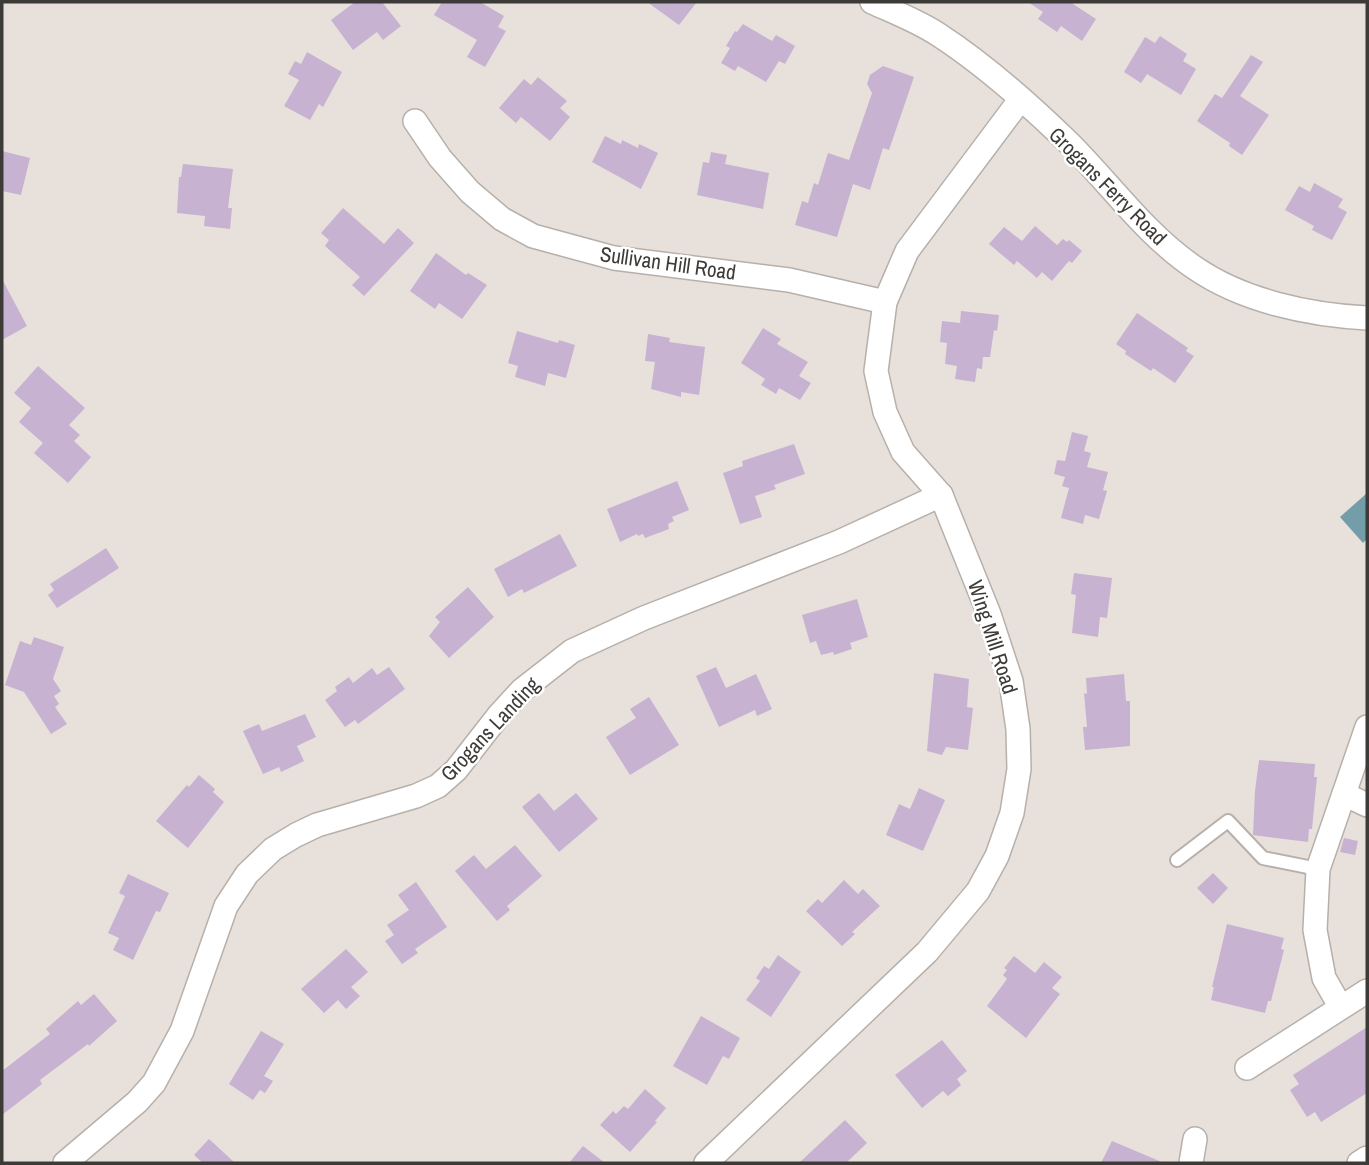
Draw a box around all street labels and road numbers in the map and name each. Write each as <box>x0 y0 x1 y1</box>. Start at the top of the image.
street label: Grogans Ferry Road <box>1043 121 1173 251</box>
street label: Sullivan Hill Road <box>598 239 738 287</box>
street label: Wing Mill Road <box>961 577 1025 697</box>
street label: Grogans Landing <box>434 670 546 788</box>

